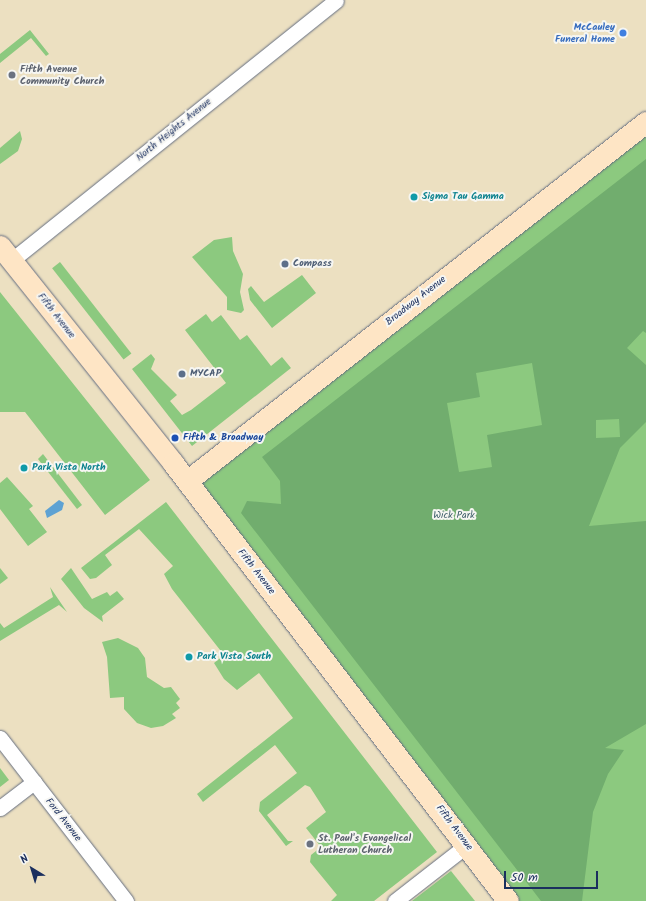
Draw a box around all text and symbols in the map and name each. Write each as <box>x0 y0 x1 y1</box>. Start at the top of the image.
place label: McCauley Funeral Home <box>555 21 615 44</box>
marker: McCauley Funeral Home <box>618 28 628 38</box>
place label: Fifth Avenue Community Church <box>20 63 104 86</box>
marker: Fifth Avenue Community Church <box>7 70 17 80</box>
street label: North Heights Avenue <box>134 96 214 164</box>
place label: Sigma Tau Gamma <box>422 191 504 203</box>
marker: Sigma Tau Gamma <box>409 192 419 202</box>
place label: Compass <box>293 258 332 270</box>
marker: Compass <box>280 259 290 269</box>
street label: Broadway Avenue <box>383 274 449 328</box>
street label: Fifth Avenue <box>35 291 77 341</box>
place label: MYCAP <box>190 368 221 380</box>
marker: MYCAP <box>177 369 187 379</box>
place label: Fifth & Broadway <box>183 432 263 444</box>
marker: Fifth & Broadway <box>170 433 180 443</box>
place label: Park Vista North <box>32 462 106 474</box>
marker: Park Vista North <box>19 463 29 473</box>
park label: Wick Park <box>433 510 475 522</box>
street label: Fifth Avenue <box>235 547 277 597</box>
place label: Park Vista South <box>197 651 271 663</box>
marker: Park Vista South <box>184 652 194 662</box>
street label: Ford Avenue <box>42 796 84 844</box>
street label: Fifth Avenue <box>433 803 475 853</box>
place label: St. Paul's Evangelical Lutheran Church <box>318 832 411 856</box>
marker: St. Paul's Evangelical Lutheran Church <box>305 839 315 849</box>
north arrow <box>12 849 52 889</box>
text: N <box>16 850 33 869</box>
scale bar <box>506 863 600 889</box>
text: 50 m <box>511 868 538 887</box>

